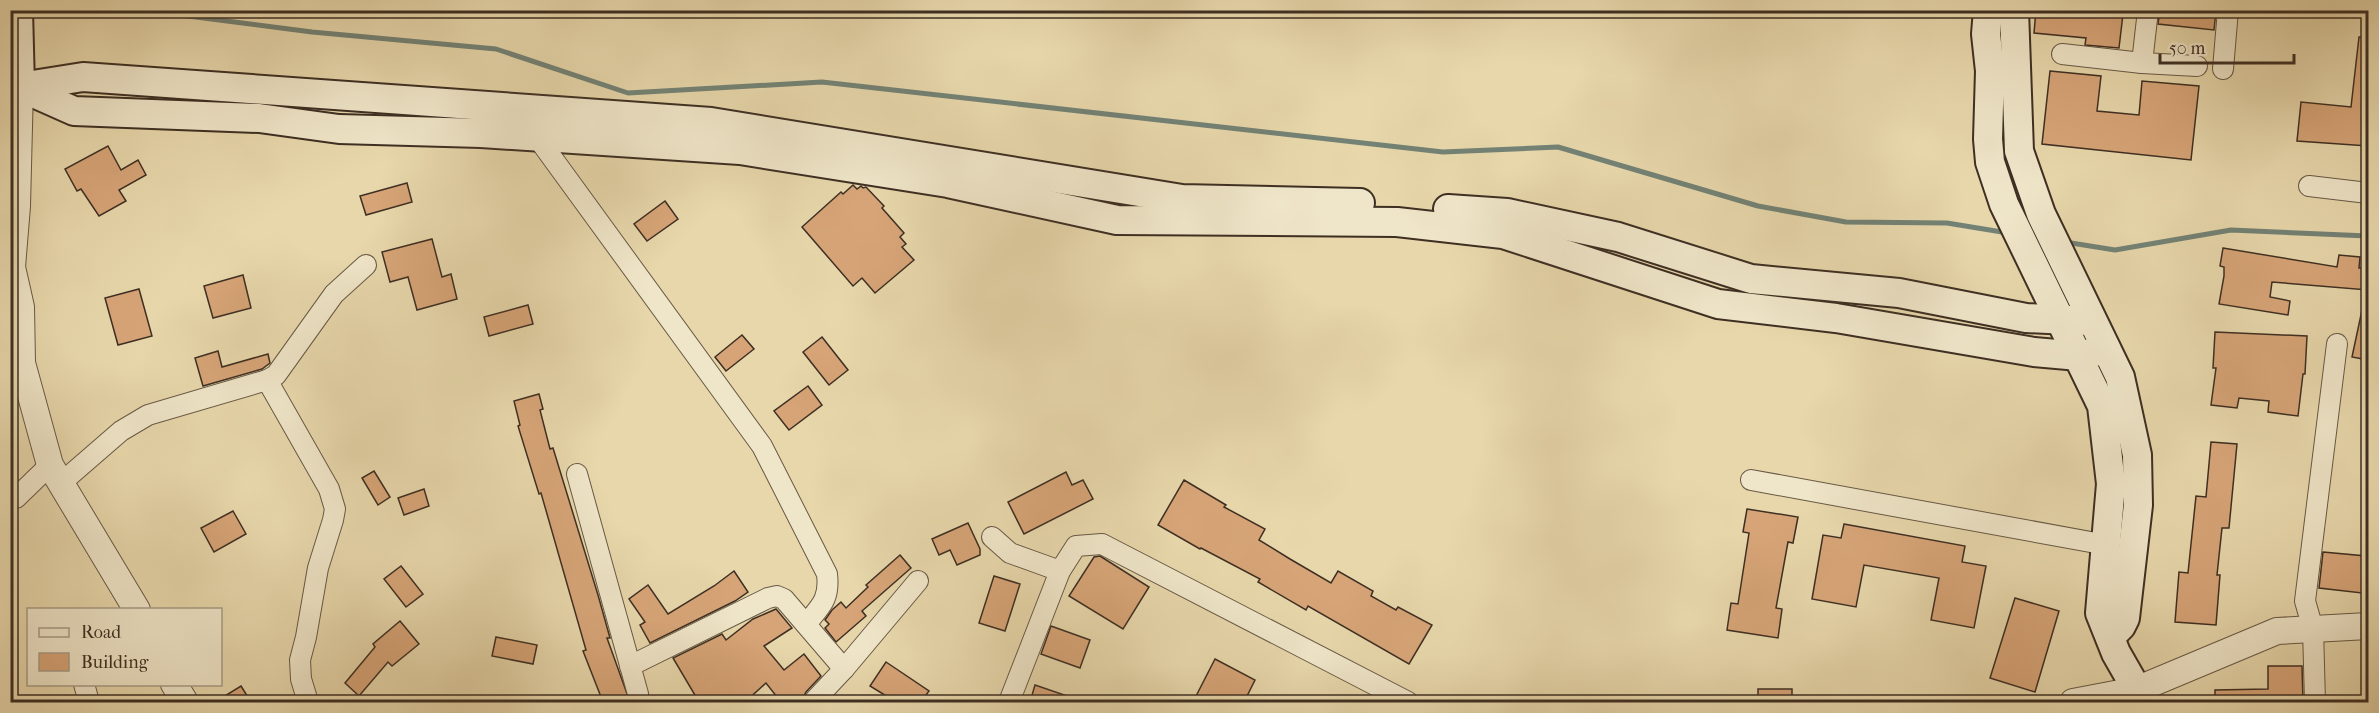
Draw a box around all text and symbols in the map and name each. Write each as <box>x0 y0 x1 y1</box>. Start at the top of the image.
scale bar <box>2160 27 2294 65</box>
text: 50 m <box>2169 38 2206 59</box>
legend <box>27 608 222 686</box>
text: Road <box>81 622 121 643</box>
text: Building <box>81 652 149 673</box>

